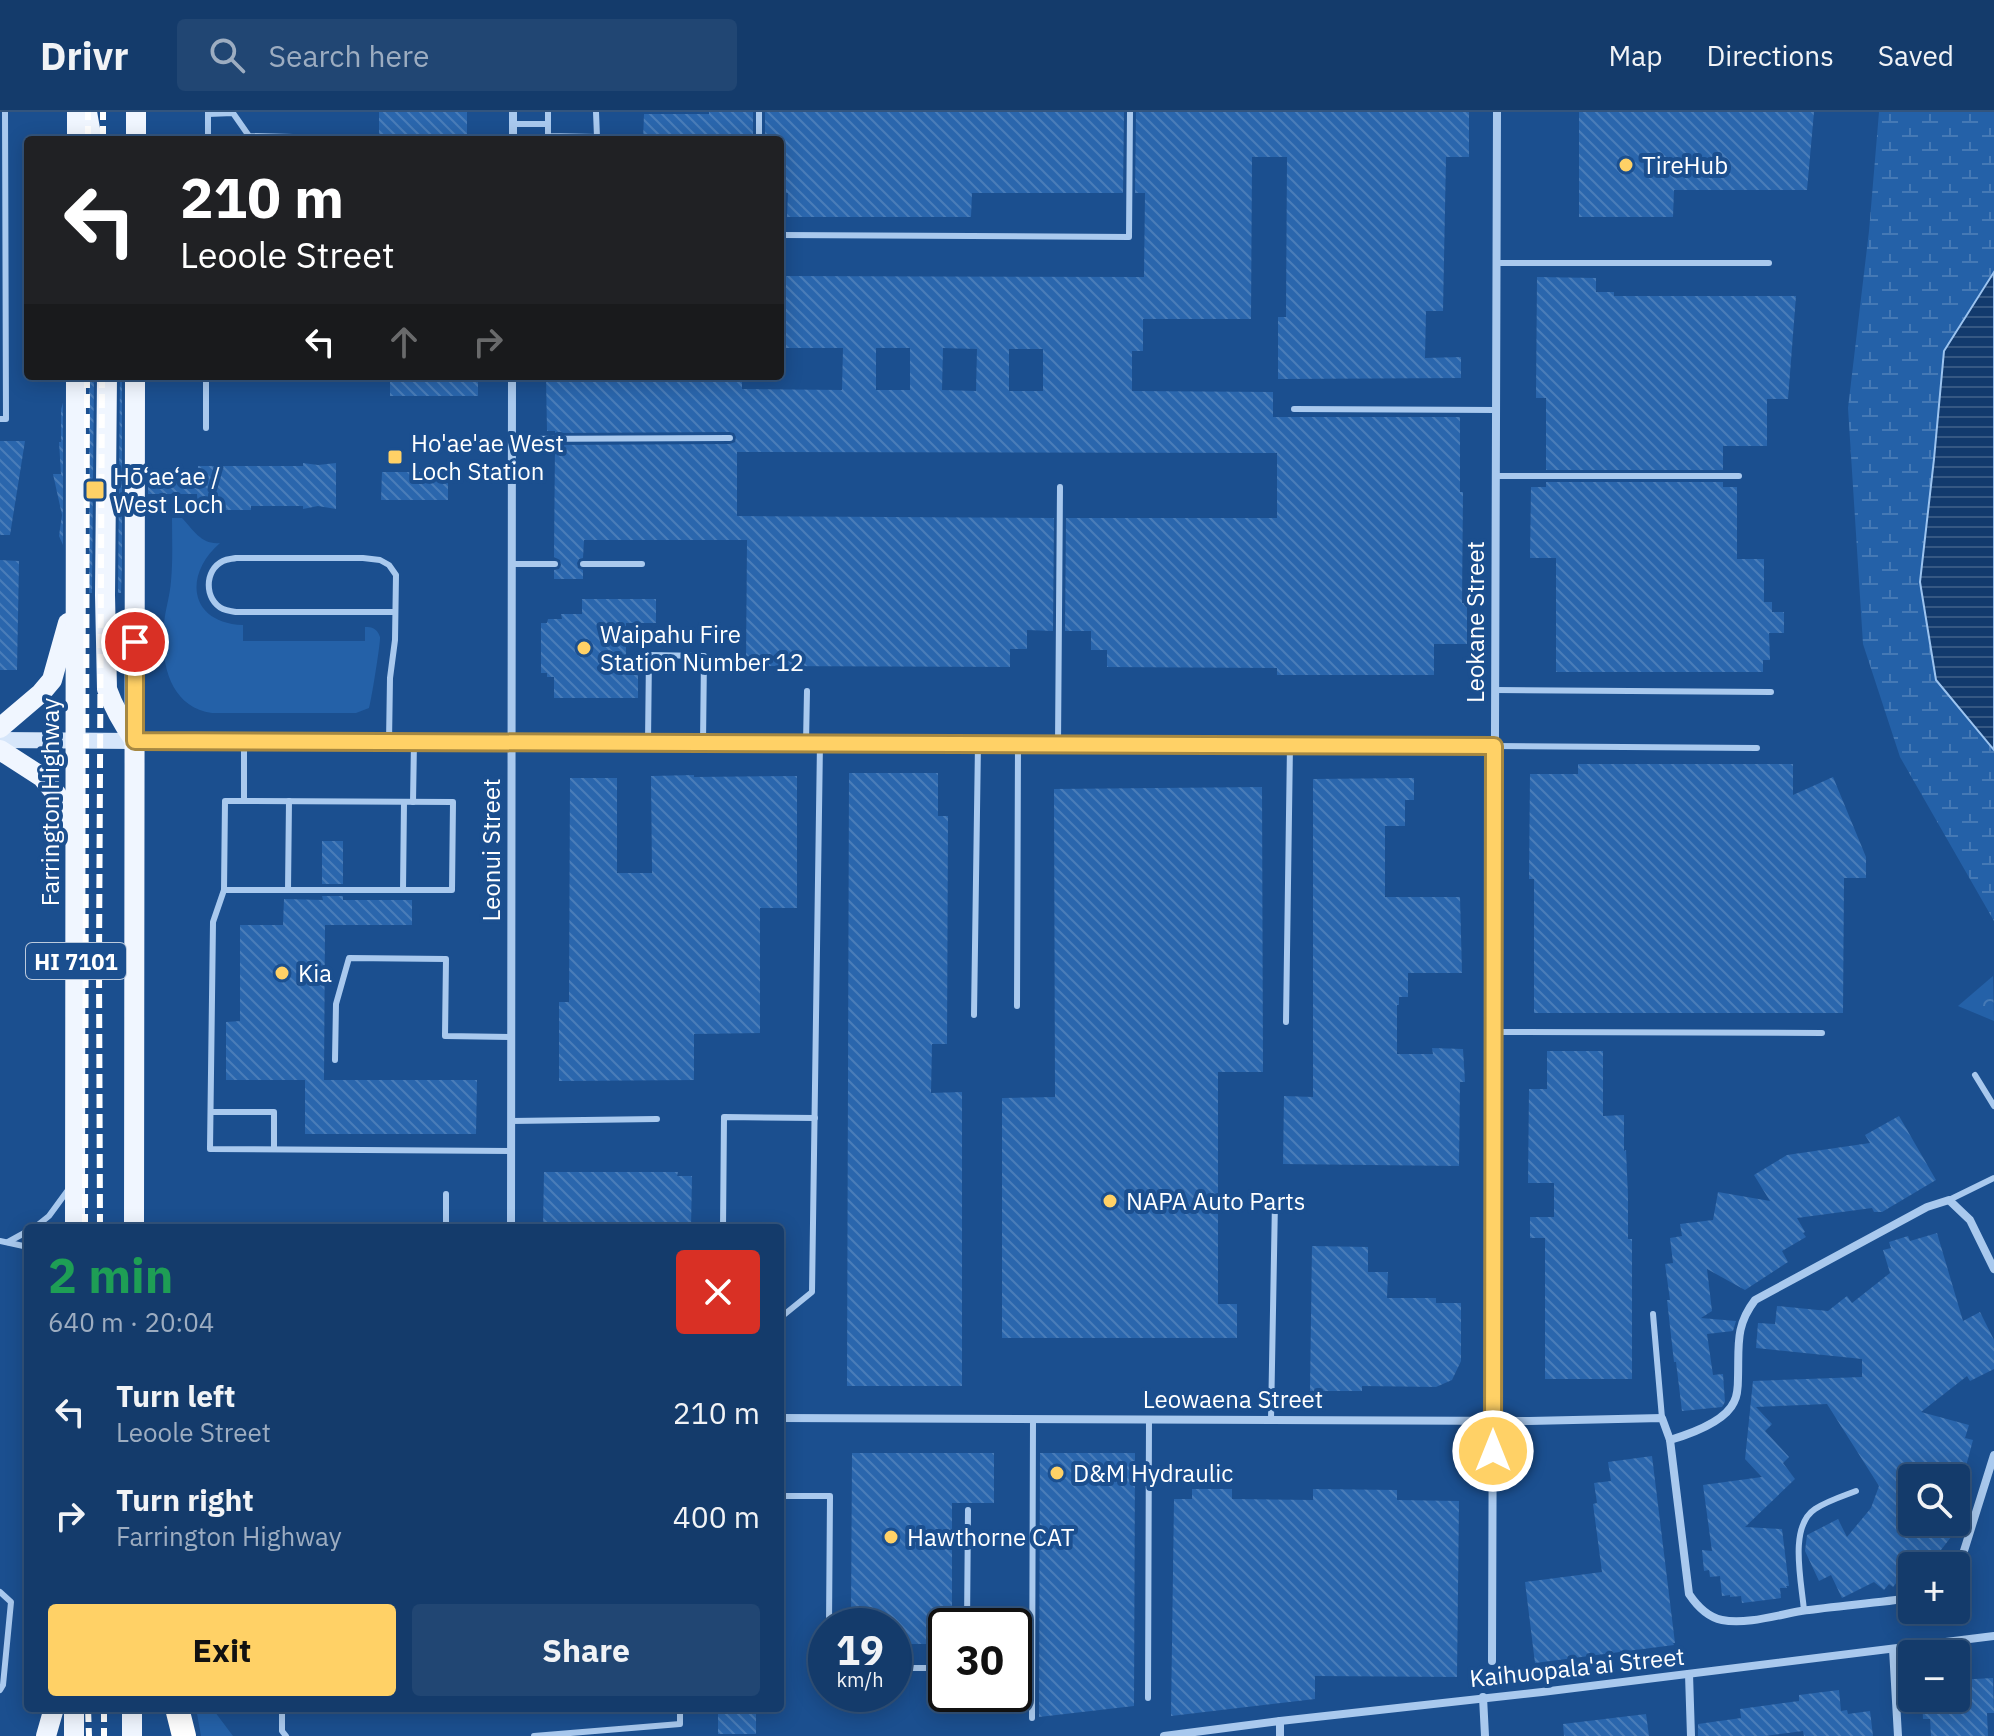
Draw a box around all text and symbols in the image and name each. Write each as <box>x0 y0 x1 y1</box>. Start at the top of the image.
search box <box>177 19 737 91</box>
text: Drivr <box>40 31 129 80</box>
icon: search <box>205 33 249 77</box>
text: Search here <box>269 36 429 75</box>
text: Map <box>1608 37 1662 74</box>
text: Directions <box>1706 37 1834 74</box>
text: Saved <box>1878 37 1954 74</box>
place label: TireHub <box>1642 149 1728 181</box>
marker: TireHub <box>1617 156 1635 174</box>
text: 210 m <box>180 161 344 233</box>
icon: left <box>48 168 152 272</box>
text: Leoole Street <box>180 231 395 278</box>
icon: left <box>298 320 342 364</box>
icon: ahead <box>382 320 426 364</box>
icon: right <box>466 320 510 364</box>
place label: Ho'ae'ae West Loch Station <box>411 427 564 487</box>
marker: Ho'ae'ae West Loch Station <box>386 448 404 466</box>
place label: Hō‘ae‘ae / West Loch <box>113 460 224 520</box>
marker: Hō‘ae‘ae / West Loch <box>84 479 106 501</box>
street label: Leokane Street <box>1459 541 1491 703</box>
pin <box>101 608 169 676</box>
place label: Waipahu Fire Station Number 12 <box>600 618 804 678</box>
icon: arrive <box>113 620 157 664</box>
marker: Waipahu Fire Station Number 12 <box>575 639 593 657</box>
street label: Farrington Highway <box>34 698 66 906</box>
street label: Leonui Street <box>475 778 507 922</box>
road number: HI 7101 <box>26 943 126 979</box>
place label: Kia <box>298 957 332 989</box>
marker: Kia <box>273 964 291 982</box>
place label: NAPA Auto Parts <box>1126 1185 1305 1217</box>
marker: NAPA Auto Parts <box>1101 1192 1119 1210</box>
text: 2 min <box>48 1244 173 1306</box>
button: close <box>676 1250 760 1334</box>
text: 640 m · 20:04 <box>48 1305 214 1339</box>
text: Turn left <box>116 1376 235 1415</box>
street label: Leowaena Street <box>1143 1383 1323 1415</box>
icon: left <box>48 1390 92 1434</box>
text: 210 m <box>673 1393 760 1432</box>
position arrow <box>1451 1409 1535 1493</box>
text: Leoole Street <box>116 1415 271 1449</box>
place label: D&M Hydraulic <box>1073 1457 1233 1489</box>
marker: D&M Hydraulic <box>1048 1464 1066 1482</box>
map controls <box>1898 1464 1970 1712</box>
button: search <box>1898 1464 1970 1536</box>
text: Turn right <box>116 1480 254 1519</box>
icon: right <box>48 1494 92 1538</box>
text: 400 m <box>673 1497 760 1536</box>
text: Farrington Highway <box>116 1519 342 1553</box>
place label: Hawthorne CAT <box>907 1521 1075 1553</box>
marker: Hawthorne CAT <box>882 1528 900 1546</box>
button: + <box>1898 1552 1970 1624</box>
button: Exit <box>48 1604 396 1696</box>
button: Share <box>412 1604 760 1696</box>
speed limit sign: 30 <box>928 1608 1032 1712</box>
text: 19 <box>836 1624 884 1676</box>
street label: Kaihuopala'ai Street <box>1468 1640 1686 1694</box>
button: − <box>1898 1640 1970 1712</box>
text: km/h <box>836 1666 884 1693</box>

